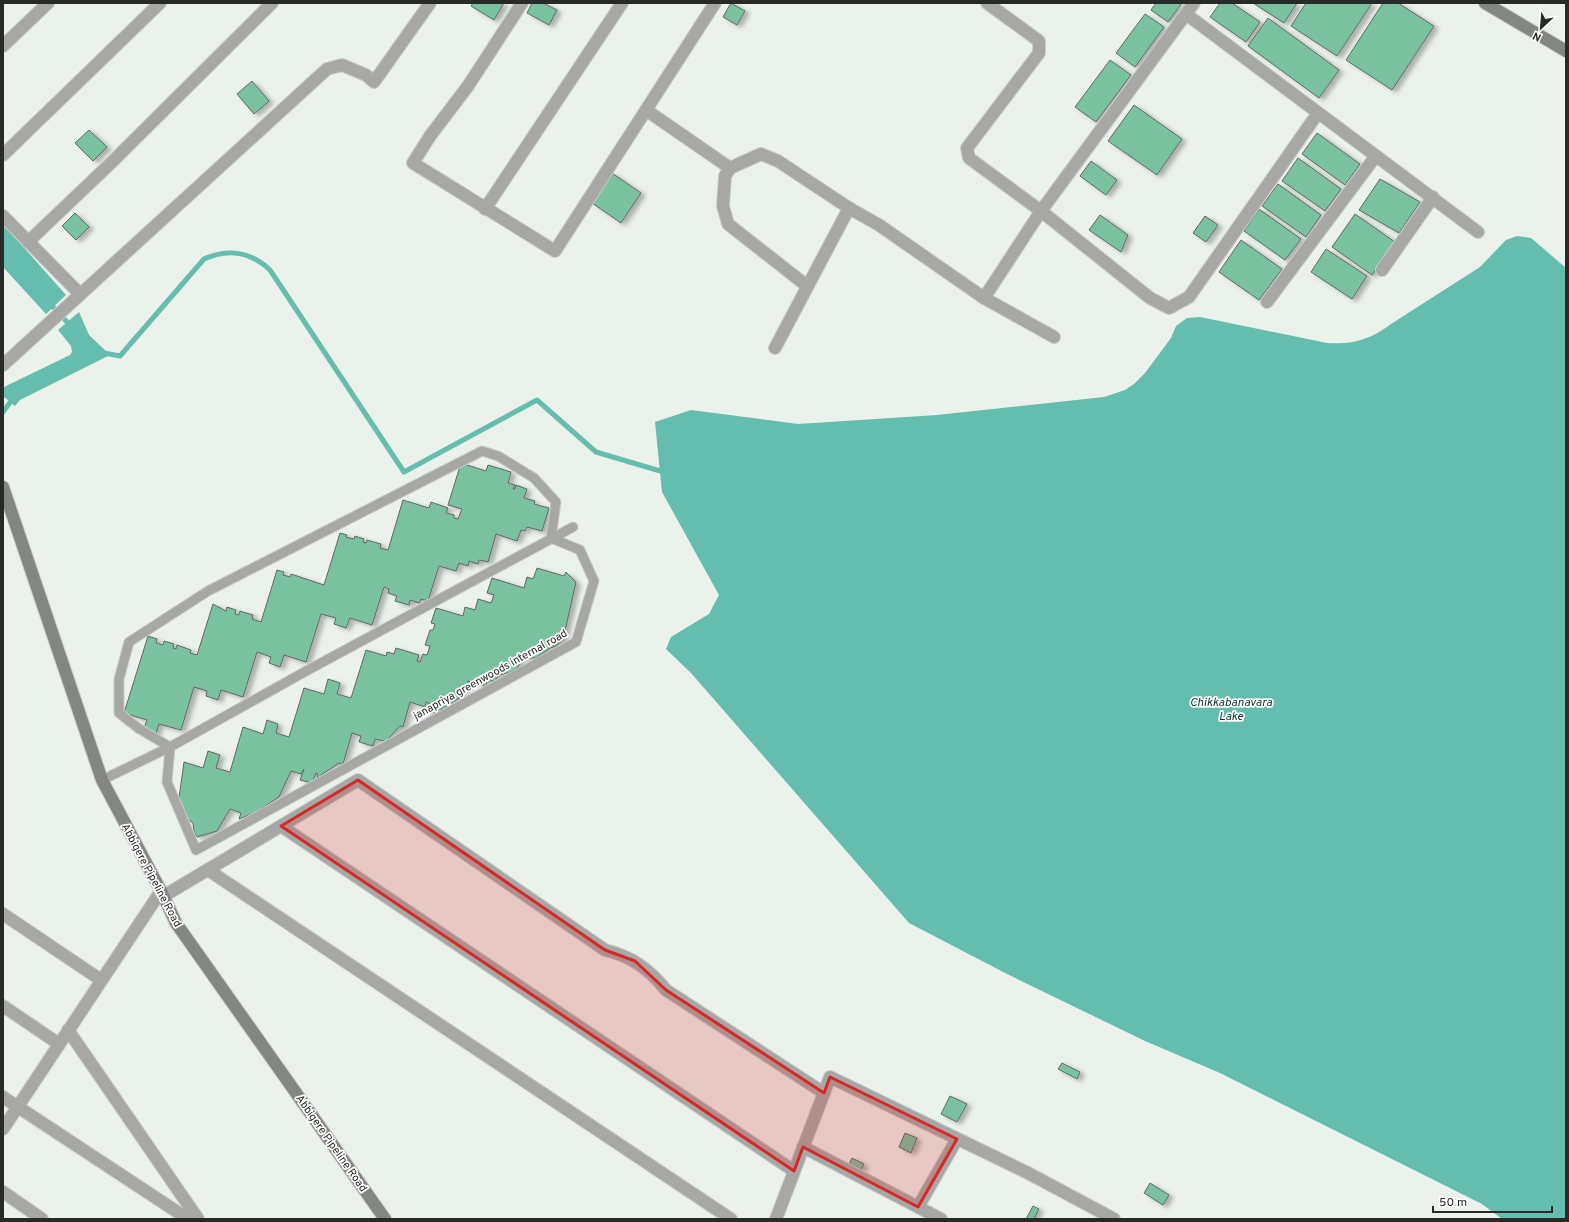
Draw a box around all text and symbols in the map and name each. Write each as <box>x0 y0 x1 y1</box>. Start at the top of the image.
north arrow <box>1521 8 1561 48</box>
text: N <box>1530 28 1544 44</box>
street label: janapriya greenwoods internal road <box>410 627 570 724</box>
water label: Chikkabanavara Lake <box>1190 695 1273 725</box>
street label: Abbigere Pipeline Road <box>118 821 184 930</box>
street label: Abbigere Pipeline Road <box>292 1092 370 1195</box>
scale bar <box>1433 1188 1552 1214</box>
text: 50 m <box>1439 1195 1467 1211</box>

